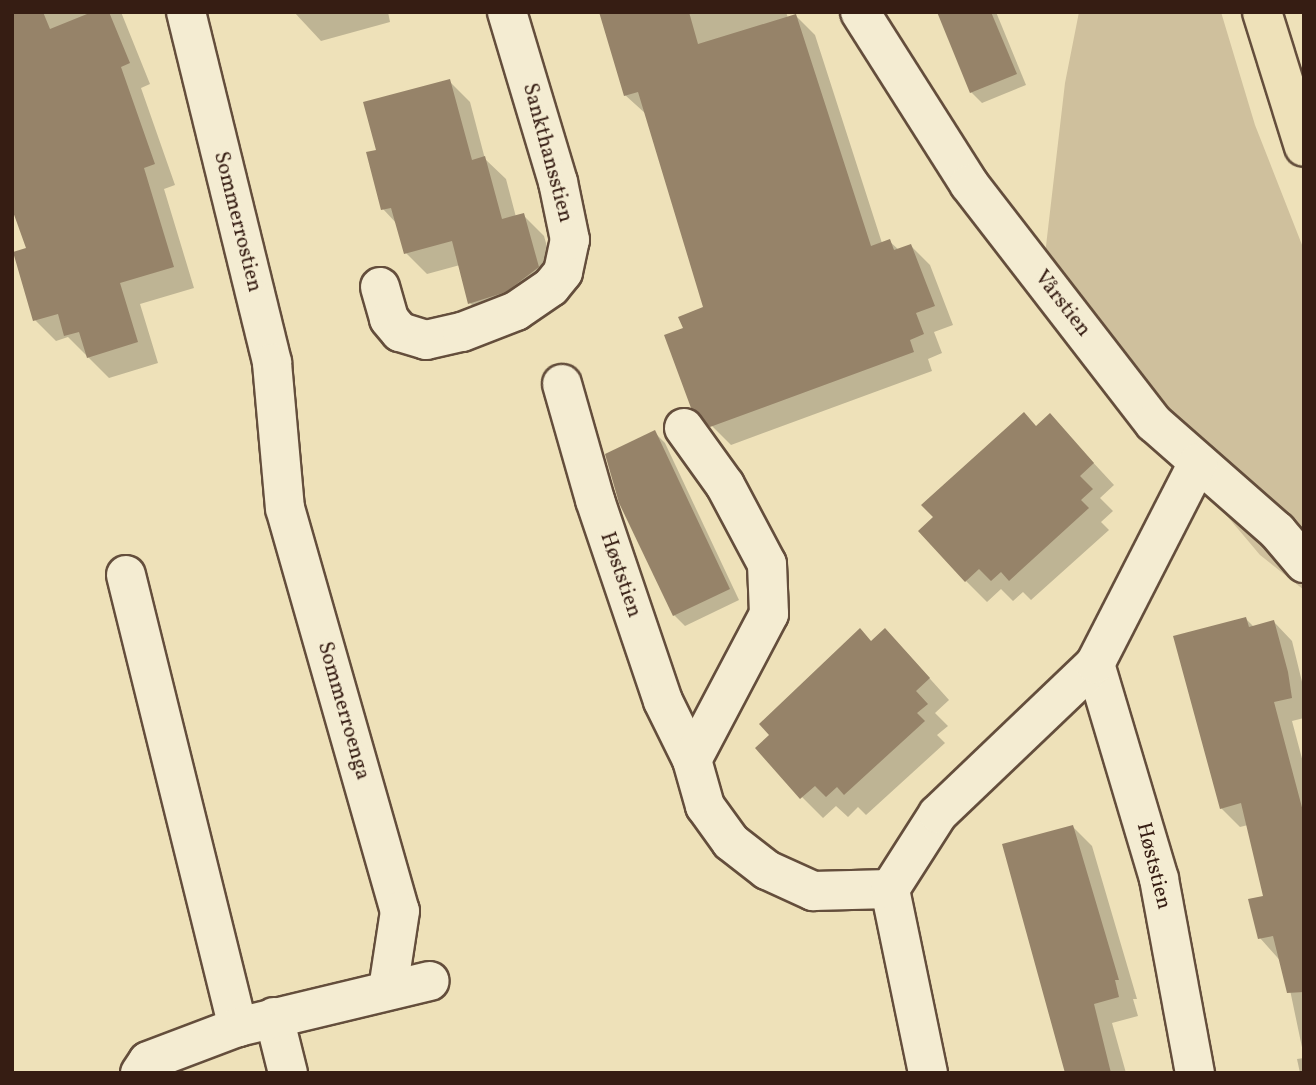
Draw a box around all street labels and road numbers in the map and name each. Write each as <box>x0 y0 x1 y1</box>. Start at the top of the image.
street label: Sankthansstien <box>516 81 578 225</box>
street label: Sommerrostien <box>207 149 267 295</box>
street label: Vårstien <box>1028 266 1096 342</box>
street label: Høststien <box>594 529 646 621</box>
street label: Sommerroenga <box>311 639 375 783</box>
street label: Høststien <box>1130 820 1176 912</box>

